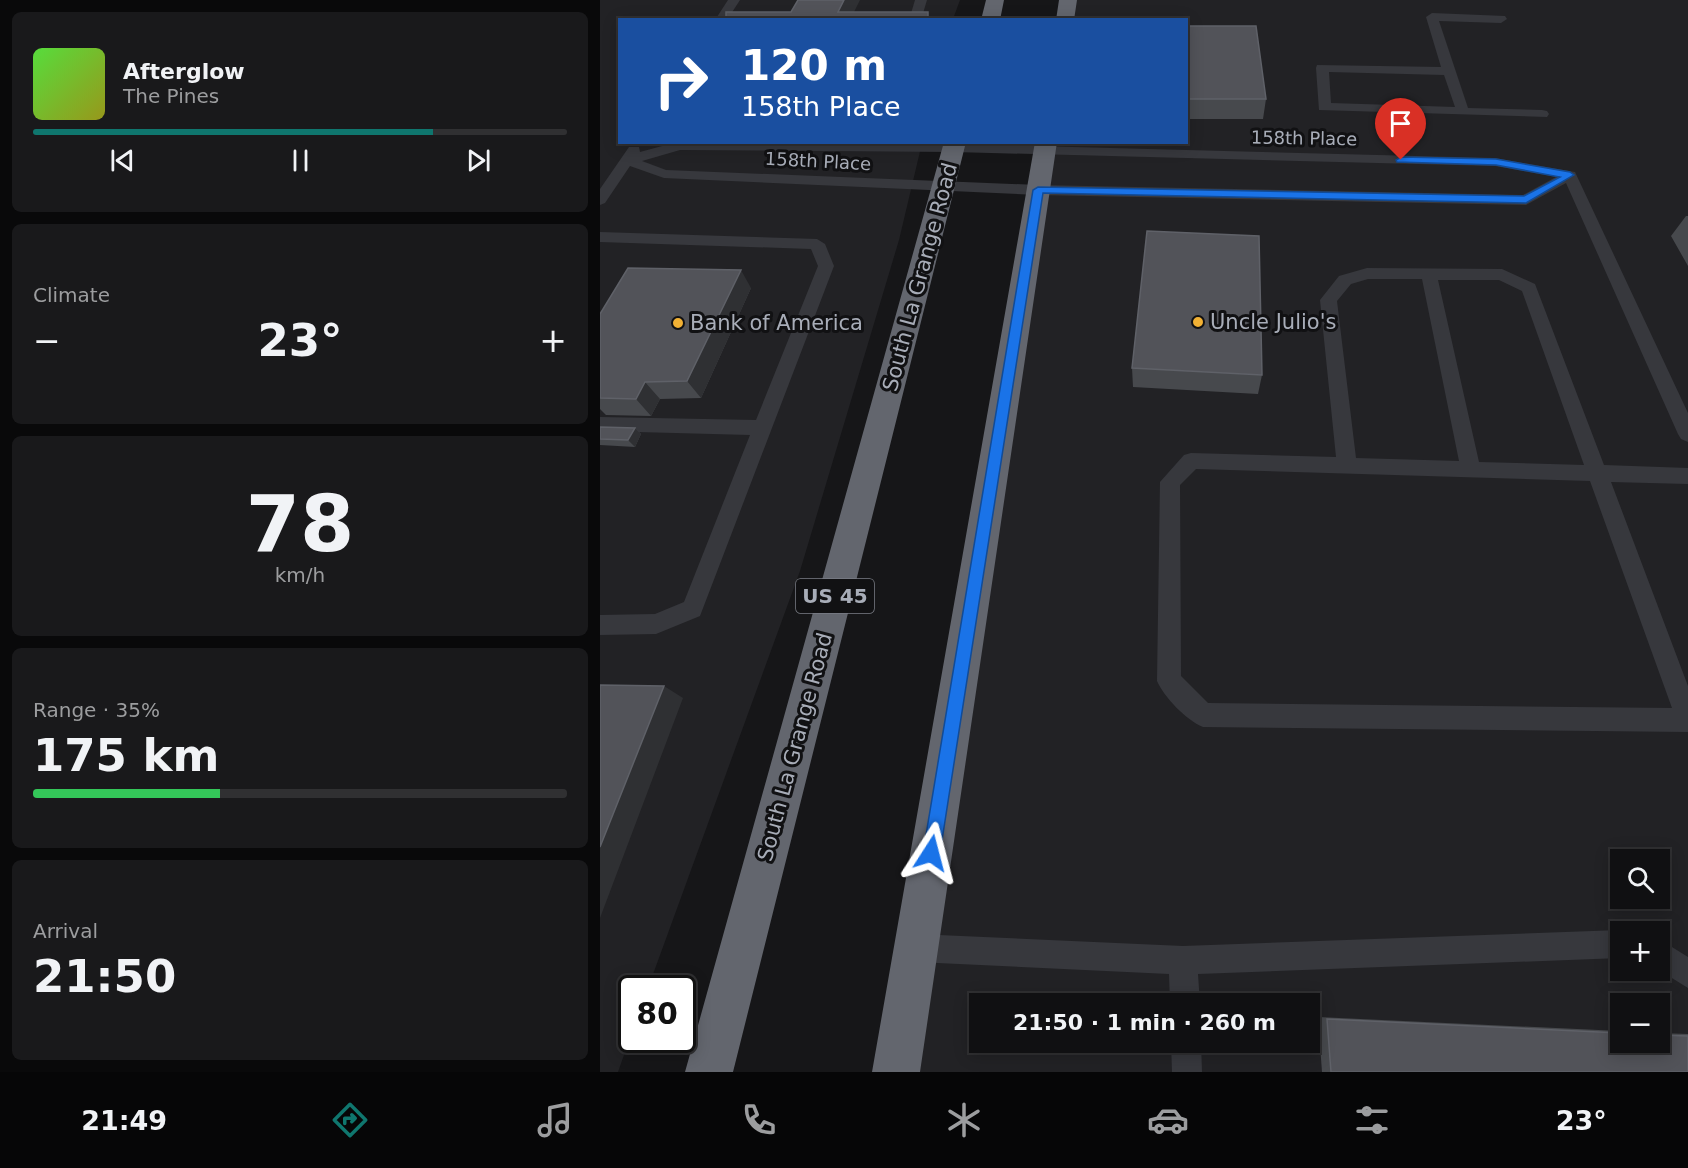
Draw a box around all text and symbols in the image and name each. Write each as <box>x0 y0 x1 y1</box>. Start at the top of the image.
text: 120 m <box>741 41 887 90</box>
icon: right <box>642 42 720 120</box>
text: Afterglow <box>123 59 245 84</box>
text: The Pines <box>123 84 219 108</box>
text: 158th Place <box>741 91 901 122</box>
pin <box>1375 98 1426 160</box>
icon: arrive <box>1384 107 1417 140</box>
street label: 158th Place <box>1251 127 1357 149</box>
icon: previous <box>106 144 139 177</box>
icon: pause <box>284 144 317 177</box>
icon: next <box>462 144 495 177</box>
street label: 158th Place <box>764 148 872 174</box>
street label: South La Grange Road <box>878 160 962 394</box>
text: Climate <box>33 283 110 307</box>
place label: Uncle Julio's <box>1210 310 1336 334</box>
place label: Bank of America <box>690 311 863 335</box>
text: 23° <box>257 314 343 367</box>
marker: Uncle Julio's <box>1191 315 1205 329</box>
marker: Bank of America <box>671 316 685 330</box>
text: − <box>33 321 61 360</box>
text: + <box>539 321 567 360</box>
text: 78 <box>246 479 354 569</box>
text: km/h <box>275 563 325 587</box>
road number: US 45 <box>796 579 874 613</box>
street label: South La Grange Road <box>753 630 837 864</box>
text: Range · 35% <box>33 698 160 722</box>
text: 175 km <box>33 729 219 782</box>
position arrow <box>899 821 963 885</box>
map controls <box>1610 849 1670 1053</box>
button: search <box>1610 849 1670 909</box>
text: Arrival <box>33 919 98 943</box>
button: + <box>1610 921 1670 981</box>
text: 21:50 <box>33 950 176 1003</box>
speed limit sign: 80 <box>618 975 696 1053</box>
button: − <box>1610 993 1670 1053</box>
text: 21:50 · 1 min · 260 m <box>1013 1010 1276 1035</box>
icon: directions <box>329 1099 371 1141</box>
icon: music <box>534 1099 576 1141</box>
icon: phone <box>738 1099 780 1141</box>
icon: climate <box>943 1099 985 1141</box>
icon: car <box>1147 1099 1189 1141</box>
icon: filters <box>1351 1099 1393 1141</box>
text: 21:49 <box>81 1105 167 1136</box>
text: 23° <box>1556 1105 1607 1136</box>

